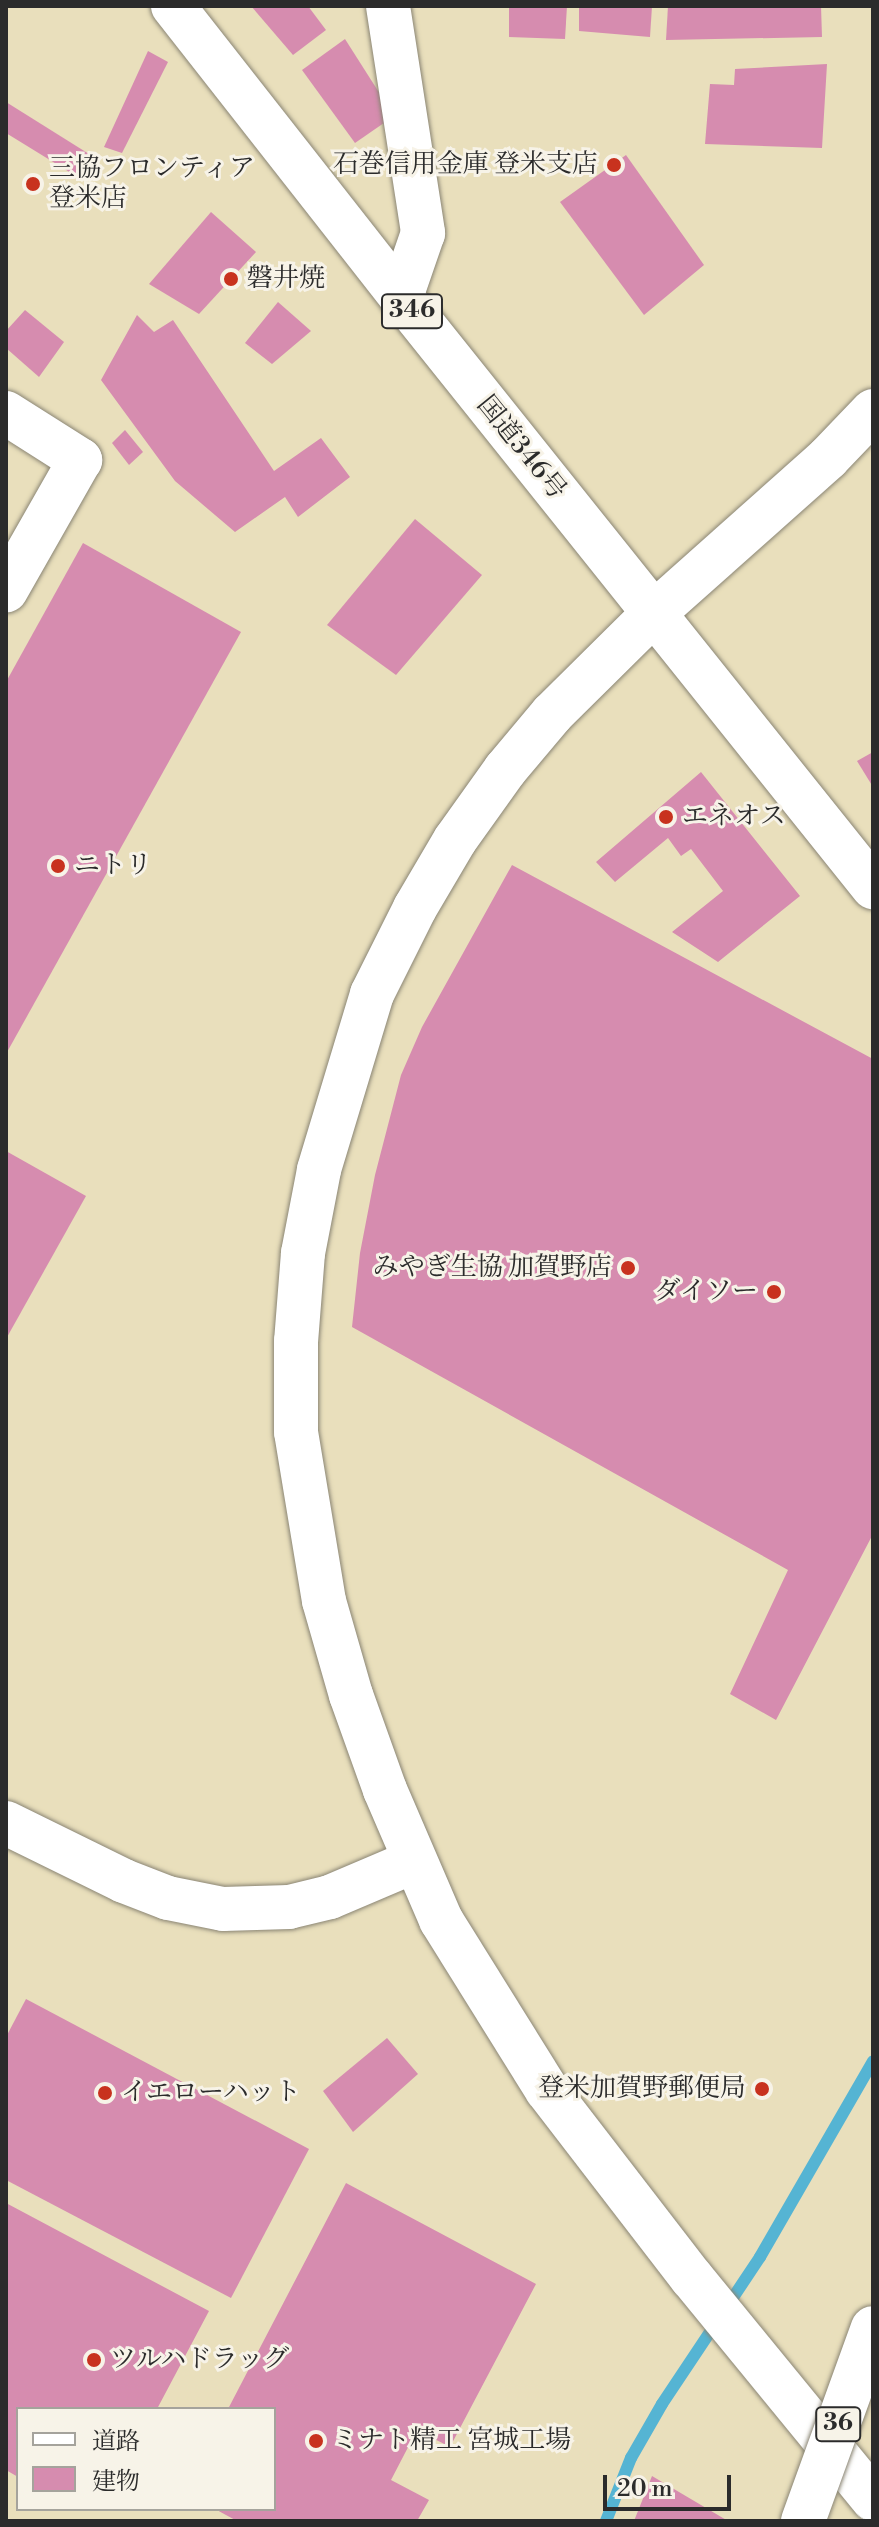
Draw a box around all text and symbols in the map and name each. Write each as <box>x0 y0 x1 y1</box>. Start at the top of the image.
place label: 石巻信用金庫 登米支店 <box>333 149 598 181</box>
place label: 三協フロンティア 登米店 <box>49 153 257 214</box>
marker: 石巻信用金庫 登米支店 <box>605 156 623 174</box>
marker: 三協フロンティア 登米店 <box>24 175 42 193</box>
place label: 磐井焼 <box>247 263 325 295</box>
marker: 磐井焼 <box>222 270 240 288</box>
road number: 346 <box>380 291 444 331</box>
street label: 国道346号 <box>470 390 572 506</box>
place label: エネオス <box>682 801 786 833</box>
marker: エネオス <box>657 808 675 826</box>
place label: ニトリ <box>74 850 152 882</box>
marker: ニトリ <box>49 857 67 875</box>
place label: みやぎ生協 加賀野店 <box>373 1252 612 1284</box>
marker: みやぎ生協 加賀野店 <box>619 1259 637 1277</box>
place label: ダイソー <box>654 1276 758 1308</box>
marker: ダイソー <box>765 1283 783 1301</box>
place label: 登米加賀野郵便局 <box>538 2073 746 2105</box>
place label: イエローハット <box>121 2077 303 2109</box>
marker: 登米加賀野郵便局 <box>753 2080 771 2098</box>
marker: イエローハット <box>96 2084 114 2102</box>
place label: ツルハドラッグ <box>110 2344 292 2376</box>
marker: ツルハドラッグ <box>85 2351 103 2369</box>
road number: 36 <box>814 2404 862 2444</box>
legend <box>16 2407 276 2511</box>
place label: ミナト精工 宮城工場 <box>332 2425 571 2457</box>
text: 道路 <box>92 2427 140 2457</box>
marker: ミナト精工 宮城工場 <box>307 2432 325 2450</box>
scale bar <box>607 2459 735 2509</box>
text: 建物 <box>92 2467 140 2497</box>
text: 20 m <box>617 2474 673 2504</box>

